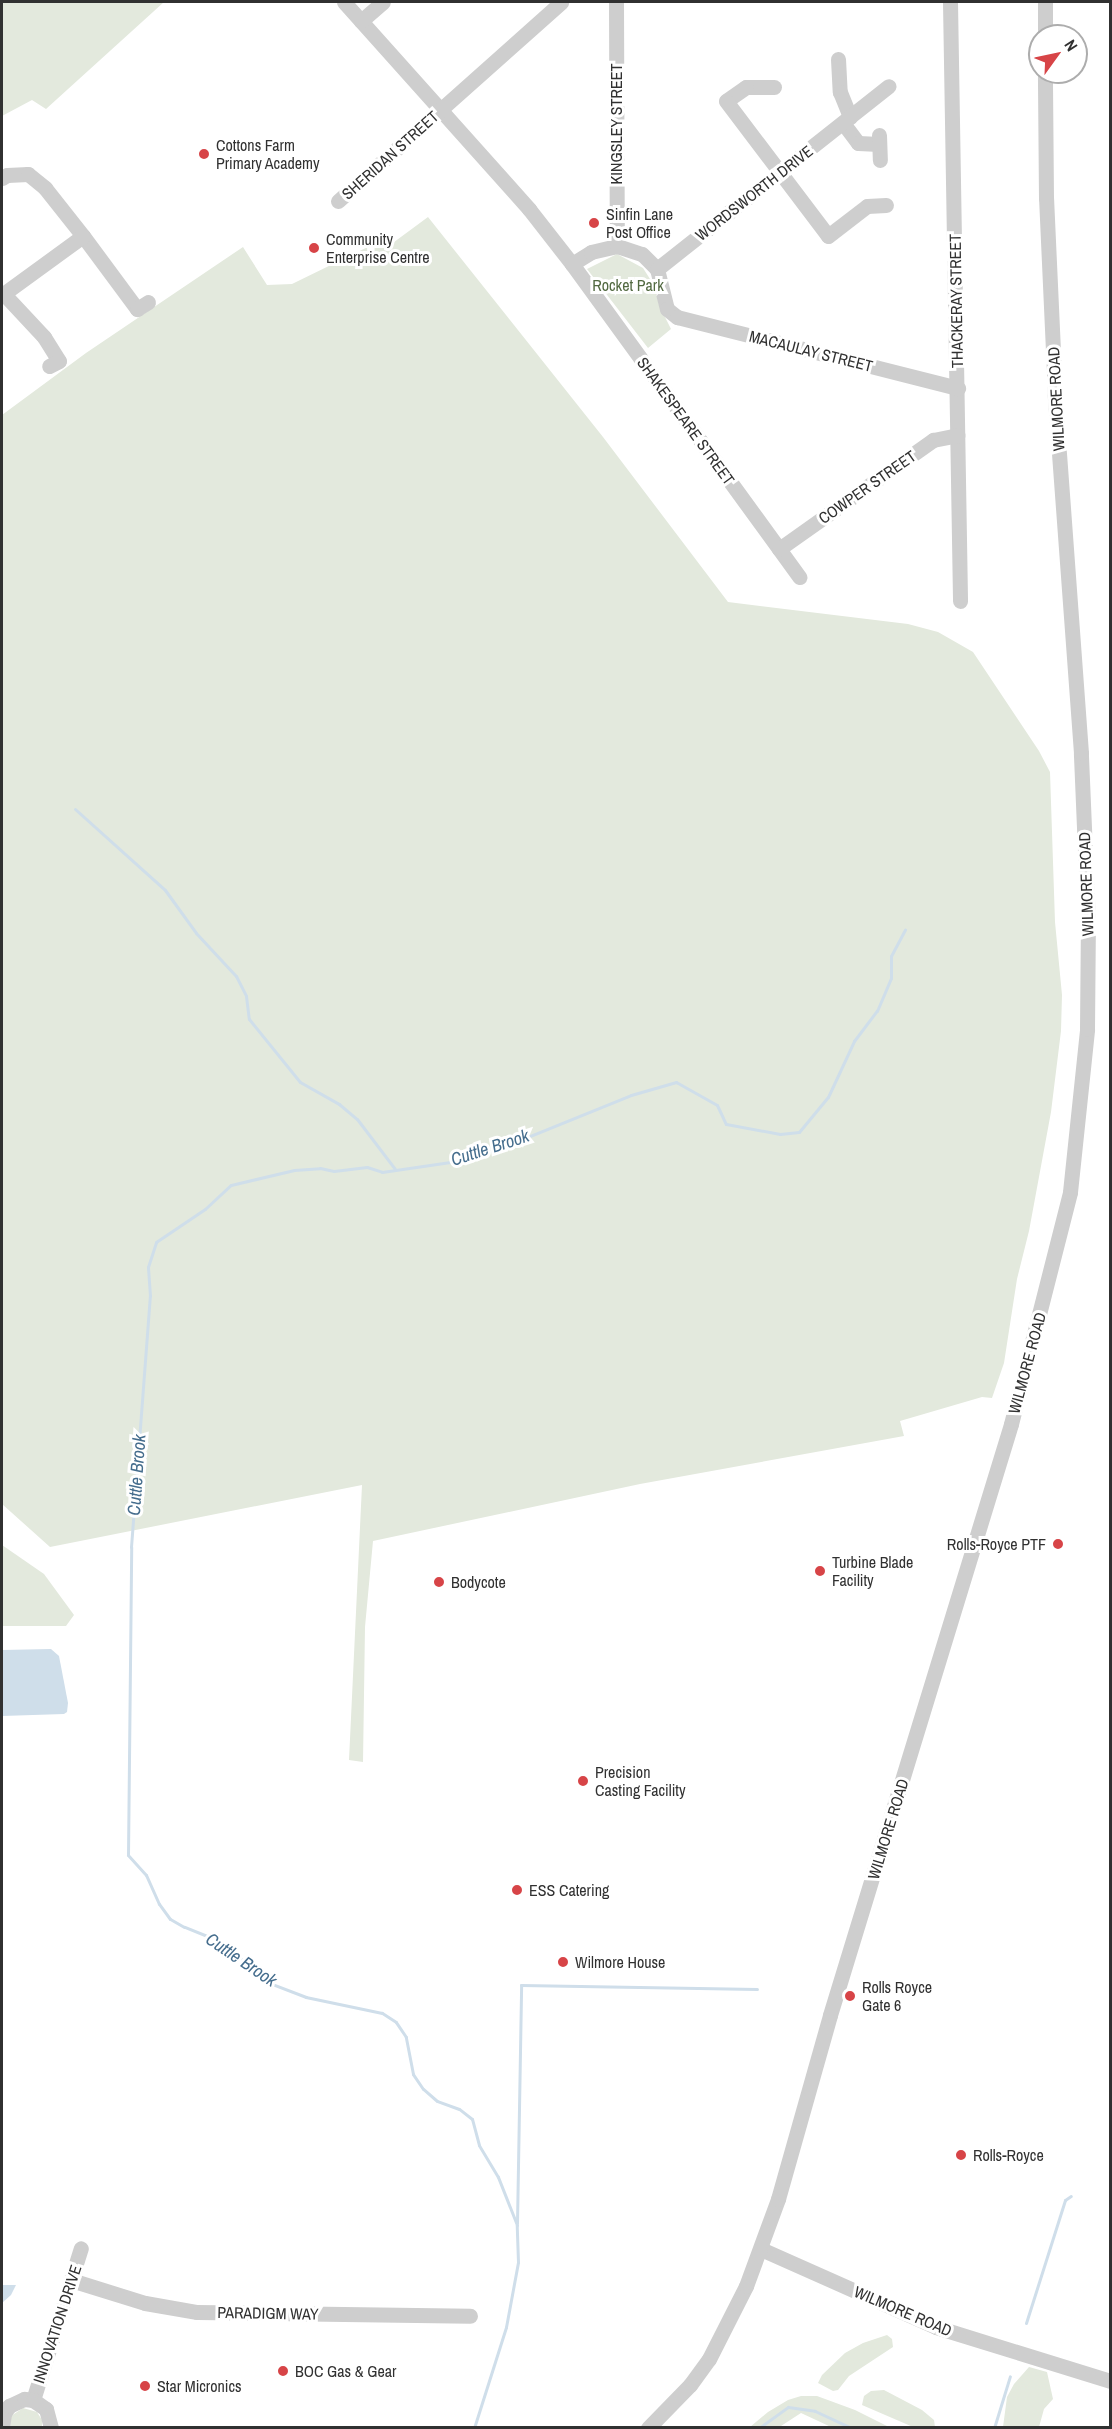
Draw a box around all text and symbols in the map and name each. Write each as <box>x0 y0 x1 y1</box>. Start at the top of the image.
north arrow <box>1028 24 1088 84</box>
text: N <box>1060 35 1083 55</box>
street label: KINGSLEY STREET <box>606 63 626 185</box>
street label: SHERIDAN STREET <box>338 107 442 203</box>
place label: Cottons Farm Primary Academy <box>216 135 320 173</box>
street label: WORDSWORTH DRIVE <box>692 141 816 245</box>
marker: Cottons Farm Primary Academy <box>197 147 211 161</box>
place label: Sinfin Lane Post Office <box>606 204 673 242</box>
marker: Sinfin Lane Post Office <box>587 216 601 230</box>
place label: Community Enterprise Centre <box>326 229 430 267</box>
street label: THACKERAY STREET <box>945 234 967 368</box>
marker: Community Enterprise Centre <box>307 241 321 255</box>
park label: Rocket Park <box>592 275 664 295</box>
street label: MACAULAY STREET <box>747 326 875 376</box>
street label: WILMORE ROAD <box>1044 346 1068 452</box>
street label: SHAKESPEARE STREET <box>633 353 739 489</box>
street label: COWPER STREET <box>815 446 919 528</box>
street label: WILMORE ROAD <box>1075 832 1097 936</box>
water label: Cuttle Brook <box>448 1125 532 1171</box>
street label: WILMORE ROAD <box>1004 1310 1050 1416</box>
water label: Cuttle Brook <box>123 1434 151 1516</box>
place label: Rolls-Royce PTF <box>947 1534 1046 1554</box>
marker: Rolls-Royce PTF <box>1051 1537 1065 1551</box>
place label: Turbine Blade Facility <box>832 1552 913 1590</box>
marker: Turbine Blade Facility <box>813 1564 827 1578</box>
place label: Bodycote <box>451 1572 506 1592</box>
marker: Bodycote <box>432 1575 446 1589</box>
place label: Precision Casting Facility <box>595 1762 686 1800</box>
marker: Precision Casting Facility <box>576 1774 590 1788</box>
street label: WILMORE ROAD <box>864 1776 912 1882</box>
place label: ESS Catering <box>529 1880 609 1900</box>
marker: ESS Catering <box>510 1883 524 1897</box>
water label: Cuttle Brook <box>201 1928 281 1992</box>
place label: Wilmore House <box>575 1952 665 1972</box>
marker: Wilmore House <box>556 1955 570 1969</box>
place label: Rolls Royce Gate 6 <box>862 1977 932 2015</box>
marker: Rolls Royce Gate 6 <box>843 1989 857 2003</box>
place label: Rolls-Royce <box>973 2145 1044 2165</box>
marker: Rolls-Royce <box>954 2148 968 2162</box>
street label: INNOVATION DRIVE <box>29 2262 85 2386</box>
street label: WILMORE ROAD <box>851 2282 955 2340</box>
street label: PARADIGM WAY <box>217 2303 319 2323</box>
place label: BOC Gas & Gear <box>295 2361 396 2381</box>
marker: BOC Gas & Gear <box>276 2364 290 2378</box>
place label: Star Micronics <box>157 2376 242 2396</box>
marker: Star Micronics <box>138 2379 152 2393</box>

